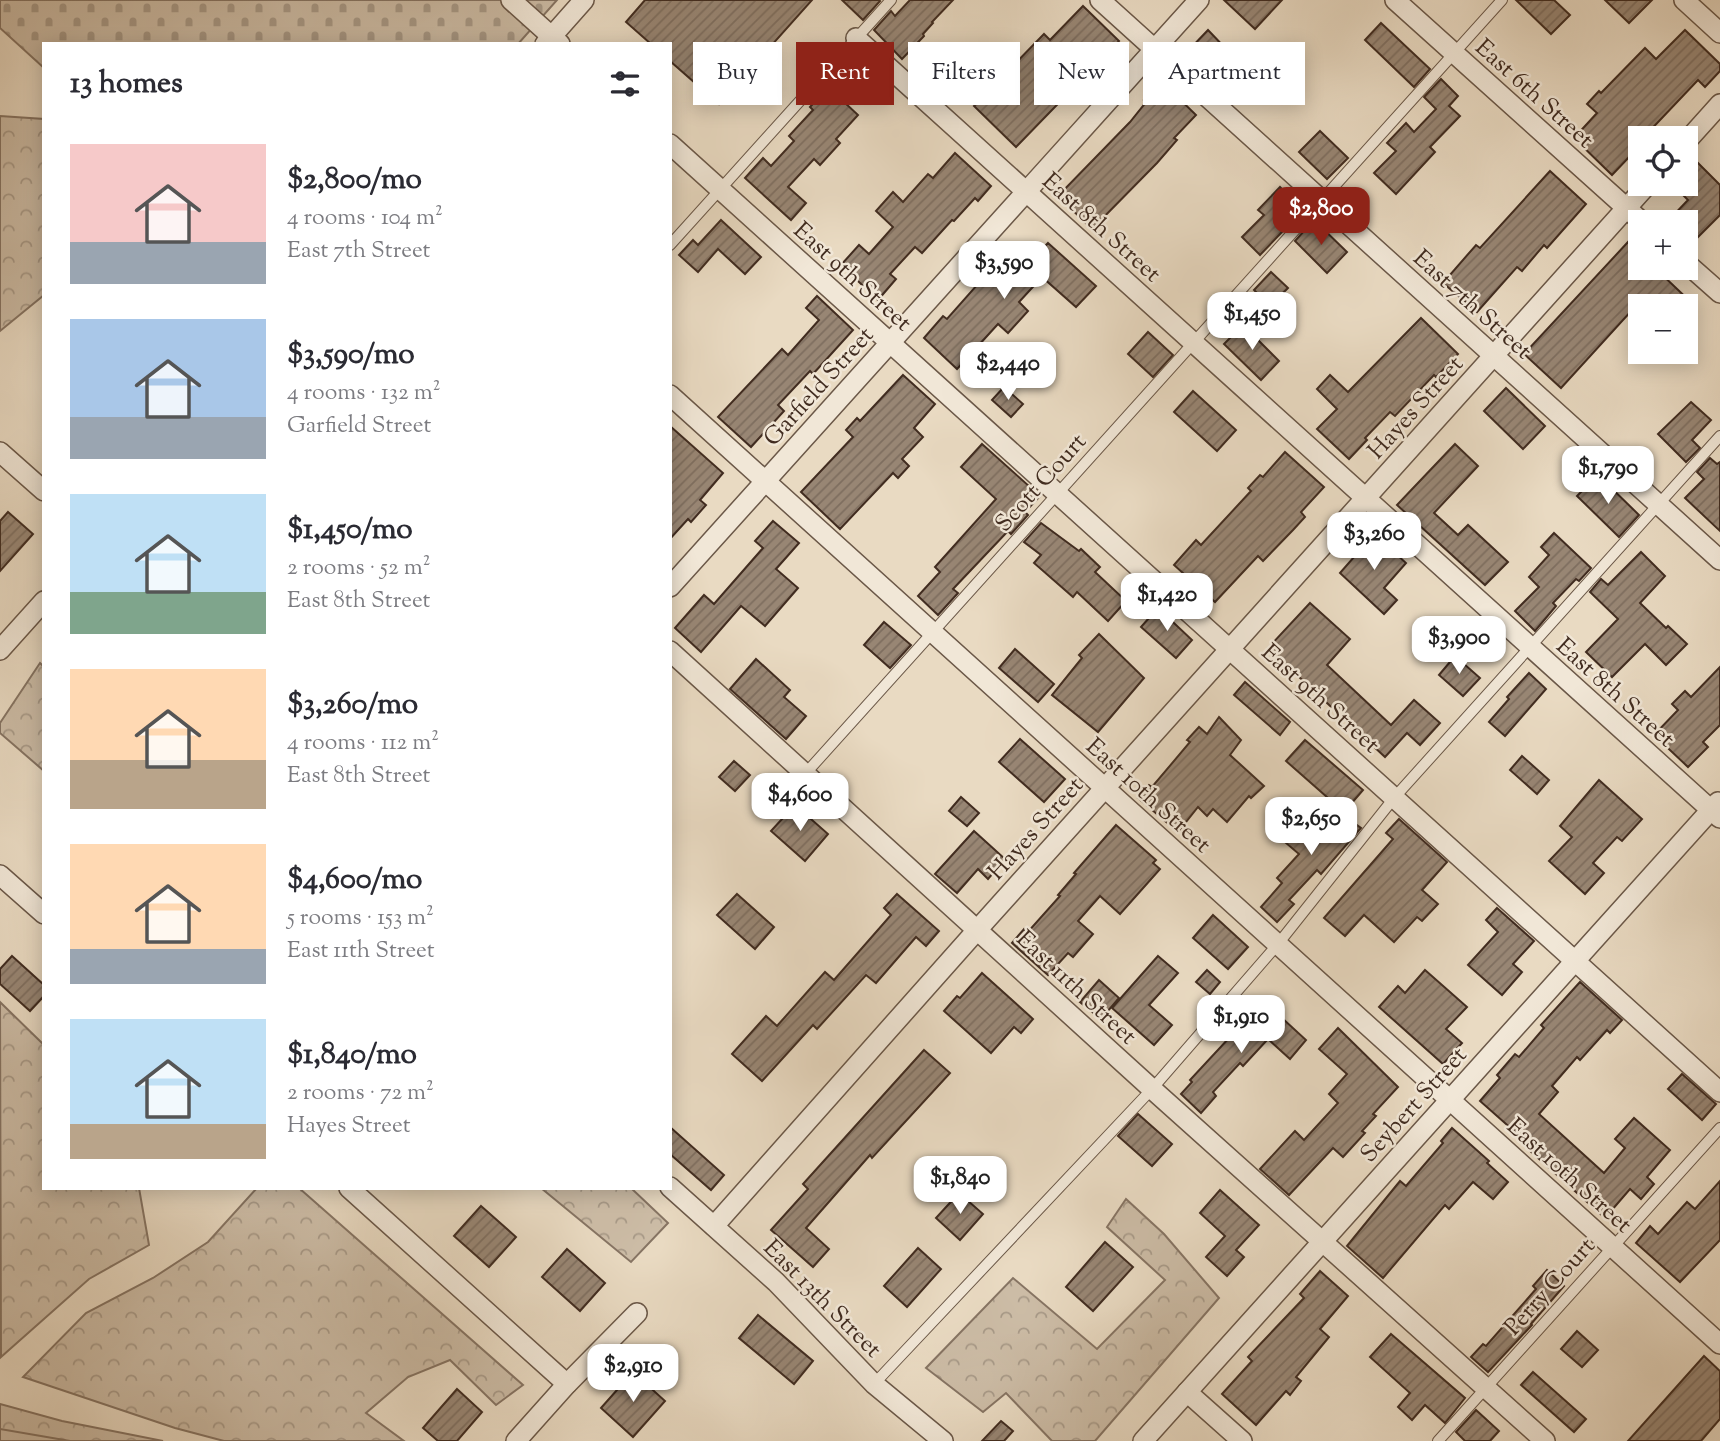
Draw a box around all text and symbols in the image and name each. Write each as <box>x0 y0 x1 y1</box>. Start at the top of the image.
street label: East 6th Street <box>1467 32 1601 157</box>
chip: Buy <box>693 42 782 105</box>
chip: Rent <box>796 42 894 105</box>
chip: Filters <box>908 42 1020 105</box>
chip: New <box>1034 42 1129 105</box>
chip: Apartment <box>1143 42 1305 105</box>
text: 13 homes <box>70 63 183 106</box>
icon: filters <box>606 65 644 103</box>
map controls <box>1628 126 1698 364</box>
button: locate <box>1628 126 1698 196</box>
text: $2,800/mo <box>287 159 422 202</box>
street label: East 8th Street <box>1034 166 1168 291</box>
icon: home <box>126 172 210 256</box>
pin: $2,800 <box>1264 188 1378 247</box>
text: $2,800 <box>1289 193 1353 226</box>
text: 4 rooms · 104 m² <box>287 202 443 235</box>
button: + <box>1628 210 1698 280</box>
street label: East 9th Street <box>785 215 918 340</box>
text: East 7th Street <box>287 235 430 268</box>
pin: $3,590 <box>947 242 1061 301</box>
street label: East 7th Street <box>1405 243 1539 368</box>
text: $3,590 <box>975 247 1033 280</box>
pin: $1,450 <box>1195 292 1309 352</box>
button: − <box>1628 294 1698 364</box>
text: $1,450 <box>1223 298 1281 331</box>
street label: Garfield Street <box>756 320 882 455</box>
text: $3,590/mo <box>287 334 415 377</box>
pin: $2,440 <box>951 342 1065 402</box>
icon: home <box>126 347 210 431</box>
text: $2,440 <box>976 348 1040 381</box>
street label: Hayes Street <box>1361 349 1472 468</box>
text: 4 rooms · 132 m² <box>287 377 440 410</box>
text: Garfield Street <box>287 410 431 443</box>
street label: Scott Court <box>988 426 1095 540</box>
pin: $1,790 <box>1551 447 1665 506</box>
text: $1,790 <box>1578 452 1638 485</box>
text: $1,450/mo <box>287 509 413 552</box>
pin: $3,260 <box>1317 512 1431 572</box>
text: $3,260 <box>1343 518 1405 551</box>
icon: home <box>126 522 210 606</box>
text: 2 rooms · 52 m² <box>287 552 430 585</box>
pin: $1,420 <box>1110 574 1224 633</box>
text: $1,420 <box>1137 579 1197 612</box>
text: East 8th Street <box>287 585 430 618</box>
pin: $3,900 <box>1402 616 1516 676</box>
text: $3,900 <box>1428 622 1490 655</box>
street label: East 8th Street <box>1548 631 1682 756</box>
street label: East 9th Street <box>1253 637 1386 762</box>
text: $3,260/mo <box>287 684 418 727</box>
icon: home <box>126 697 210 781</box>
text: 4 rooms · 112 m² <box>287 727 439 760</box>
street label: East 10th Street <box>1078 731 1218 862</box>
text: East 8th Street <box>287 760 430 793</box>
street label: Hayes Street <box>981 770 1092 889</box>
pin: $4,600 <box>743 774 857 833</box>
text: $4,600 <box>768 779 832 812</box>
pin: $2,650 <box>1254 798 1368 857</box>
text: $2,650 <box>1281 803 1341 836</box>
text: $4,600/mo <box>287 859 422 902</box>
icon: home <box>126 872 210 956</box>
text: 5 rooms · 153 m² <box>287 902 434 935</box>
street label: East 11th Street <box>1008 924 1144 1053</box>
text: East 11th Street <box>287 935 435 968</box>
pin: $1,910 <box>1184 996 1298 1055</box>
text: $1,910 <box>1213 1001 1269 1034</box>
text: $1,840/mo <box>287 1034 417 1077</box>
street label: Seybert Street <box>1353 1040 1476 1171</box>
icon: home <box>126 1047 210 1131</box>
text: 2 rooms · 72 m² <box>287 1077 434 1110</box>
text: Hayes Street <box>287 1110 411 1143</box>
street label: East 10th Street <box>1499 1111 1639 1242</box>
pin: $1,840 <box>903 1156 1017 1216</box>
text: $1,840 <box>930 1162 990 1195</box>
street label: Perry Court <box>1497 1231 1604 1344</box>
street label: East 13th Street <box>755 1232 889 1366</box>
pin: $2,910 <box>576 1344 690 1404</box>
text: $2,910 <box>603 1350 663 1383</box>

